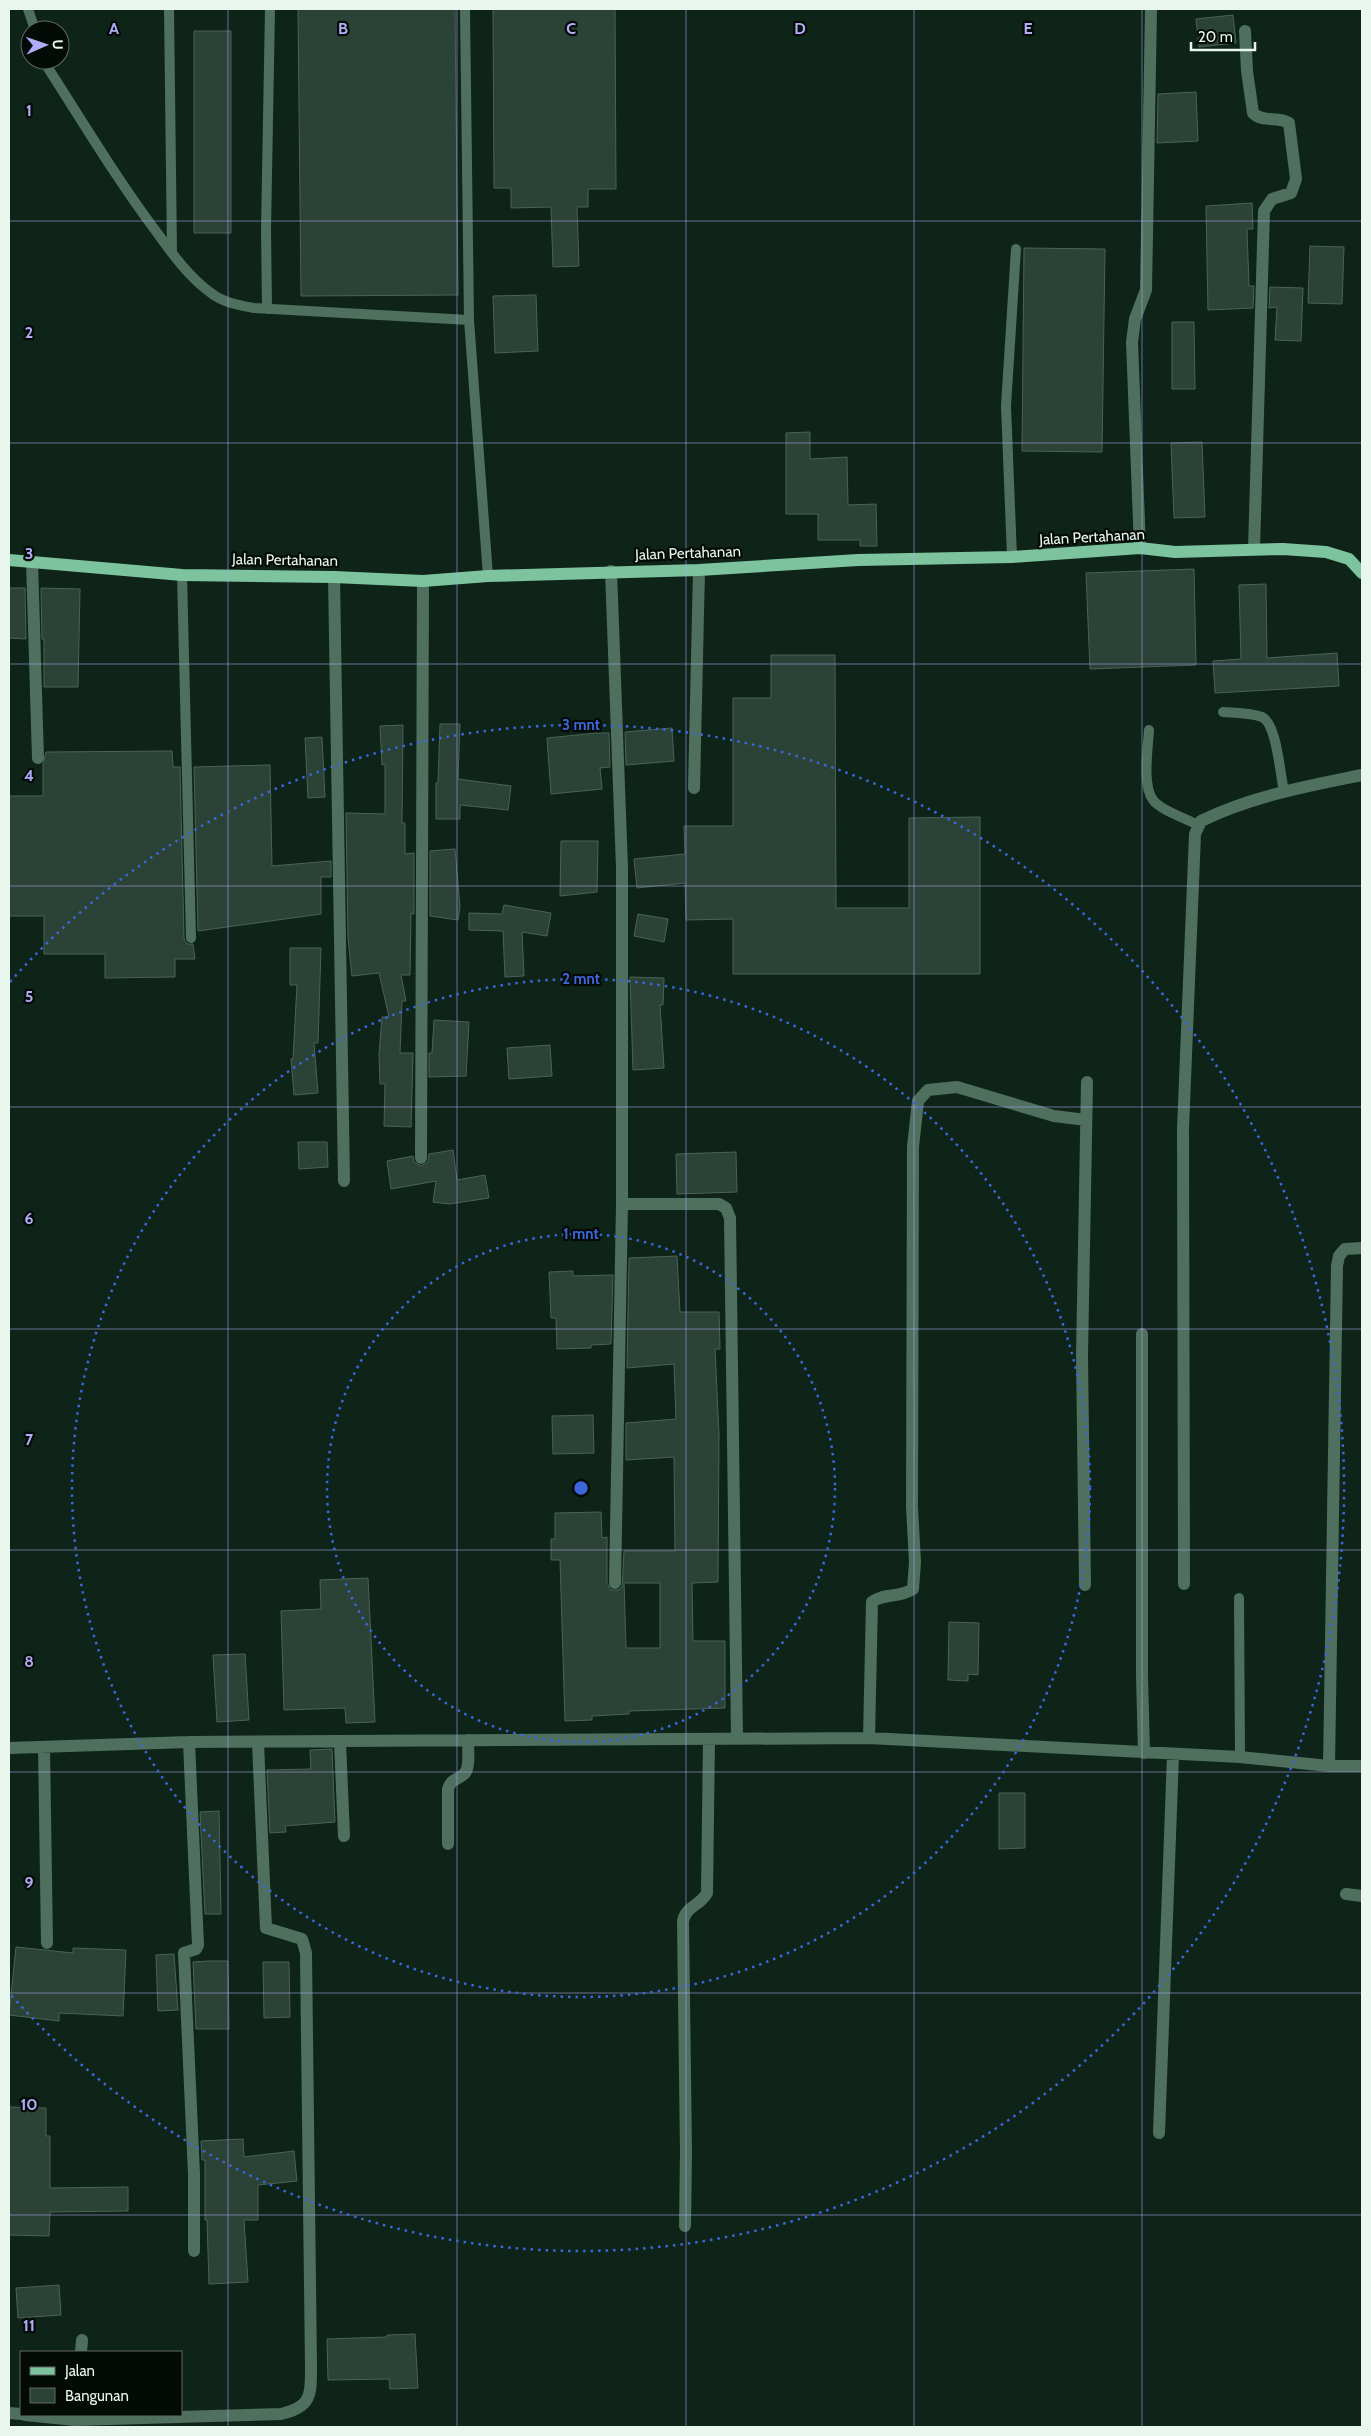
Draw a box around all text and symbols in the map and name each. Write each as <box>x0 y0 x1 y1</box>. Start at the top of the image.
text: A <box>109 19 119 38</box>
text: B <box>338 19 348 38</box>
text: C <box>566 19 576 38</box>
text: D <box>794 19 806 38</box>
text: E <box>1023 19 1033 38</box>
north arrow <box>20 20 70 70</box>
scale bar <box>1191 20 1255 52</box>
text: 20 m <box>1198 28 1233 46</box>
text: U <box>49 39 67 50</box>
text: 1 <box>26 101 32 120</box>
text: 2 <box>25 323 33 342</box>
street label: Jalan Pertahanan <box>1038 525 1145 549</box>
street label: Jalan Pertahanan <box>634 542 741 564</box>
text: 3 <box>25 544 33 563</box>
street label: Jalan Pertahanan <box>231 550 338 570</box>
text: 3 mnt <box>562 716 600 734</box>
text: 4 <box>24 766 34 785</box>
text: 2 mnt <box>562 970 600 988</box>
text: 5 <box>25 987 33 1006</box>
text: 6 <box>25 1209 34 1228</box>
text: 1 mnt <box>563 1225 599 1243</box>
text: 7 <box>25 1430 34 1449</box>
centre of rings <box>572 1479 590 1497</box>
text: 8 <box>24 1652 34 1671</box>
text: 9 <box>25 1873 34 1892</box>
text: 10 <box>20 2095 38 2114</box>
text: 11 <box>23 2316 35 2335</box>
legend <box>20 2351 182 2416</box>
text: Jalan <box>64 2362 95 2380</box>
text: Bangunan <box>65 2387 129 2405</box>

